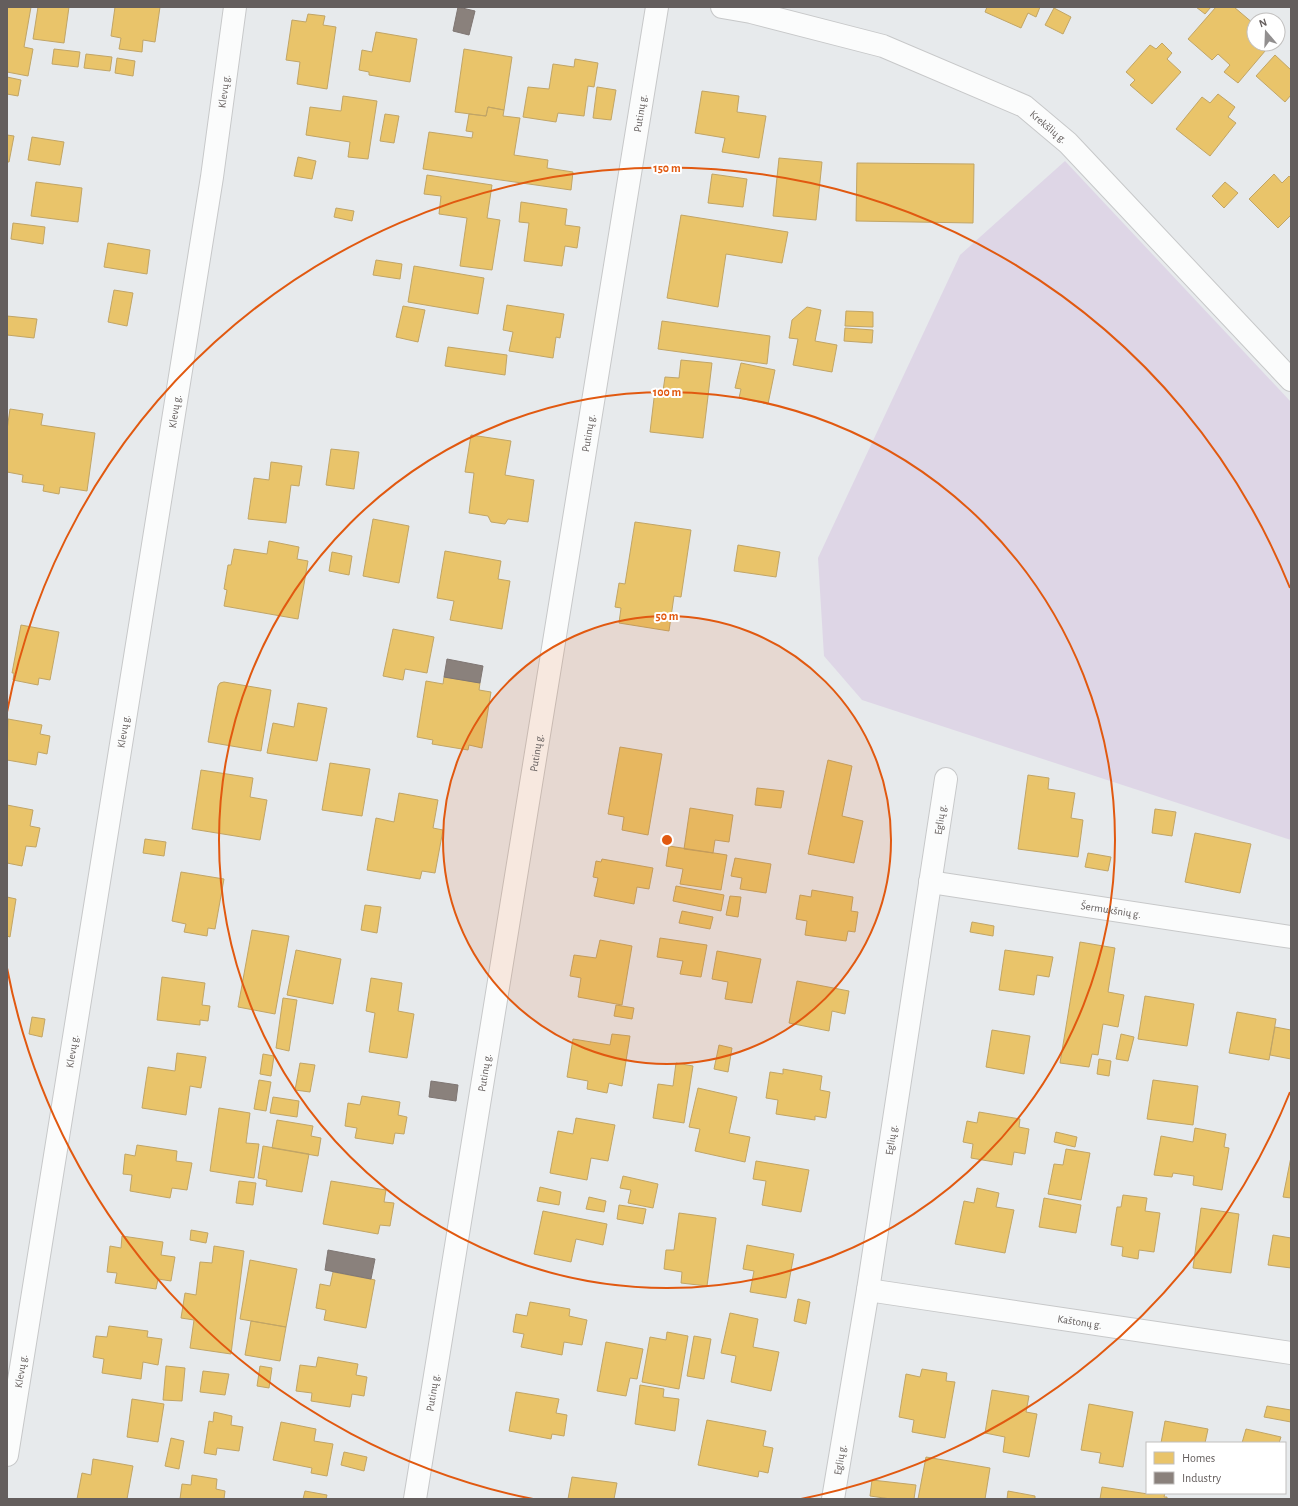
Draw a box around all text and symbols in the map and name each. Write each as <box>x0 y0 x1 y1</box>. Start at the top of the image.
north arrow <box>1246 12 1286 52</box>
text: N <box>1257 17 1268 29</box>
street label: Klevų g. <box>216 74 231 109</box>
street label: Putinų g. <box>631 93 648 133</box>
street label: Krekšlių g. <box>1028 108 1069 145</box>
text: 150 m <box>653 162 681 174</box>
text: 100 m <box>653 386 681 398</box>
street label: Klevų g. <box>166 394 183 429</box>
street label: Putinų g. <box>579 413 596 453</box>
text: 50 m <box>656 610 679 622</box>
street label: Klevų g. <box>115 714 131 749</box>
street label: Putinų g. <box>528 733 545 773</box>
street label: Eglių g. <box>932 803 948 835</box>
centre of rings <box>660 833 674 847</box>
street label: Šermukšnių g. <box>1080 900 1142 920</box>
street label: Klevų g. <box>64 1034 80 1069</box>
street label: Putinų g. <box>476 1053 493 1092</box>
street label: Eglių g. <box>883 1124 899 1156</box>
street label: Kaštonų g. <box>1057 1313 1103 1330</box>
street label: Klevų g. <box>12 1354 29 1389</box>
street label: Putinų g. <box>424 1373 441 1412</box>
legend <box>1146 1442 1286 1494</box>
street label: Eglių g. <box>832 1443 848 1476</box>
text: Homes <box>1182 1452 1215 1464</box>
text: Industry <box>1182 1472 1221 1485</box>

